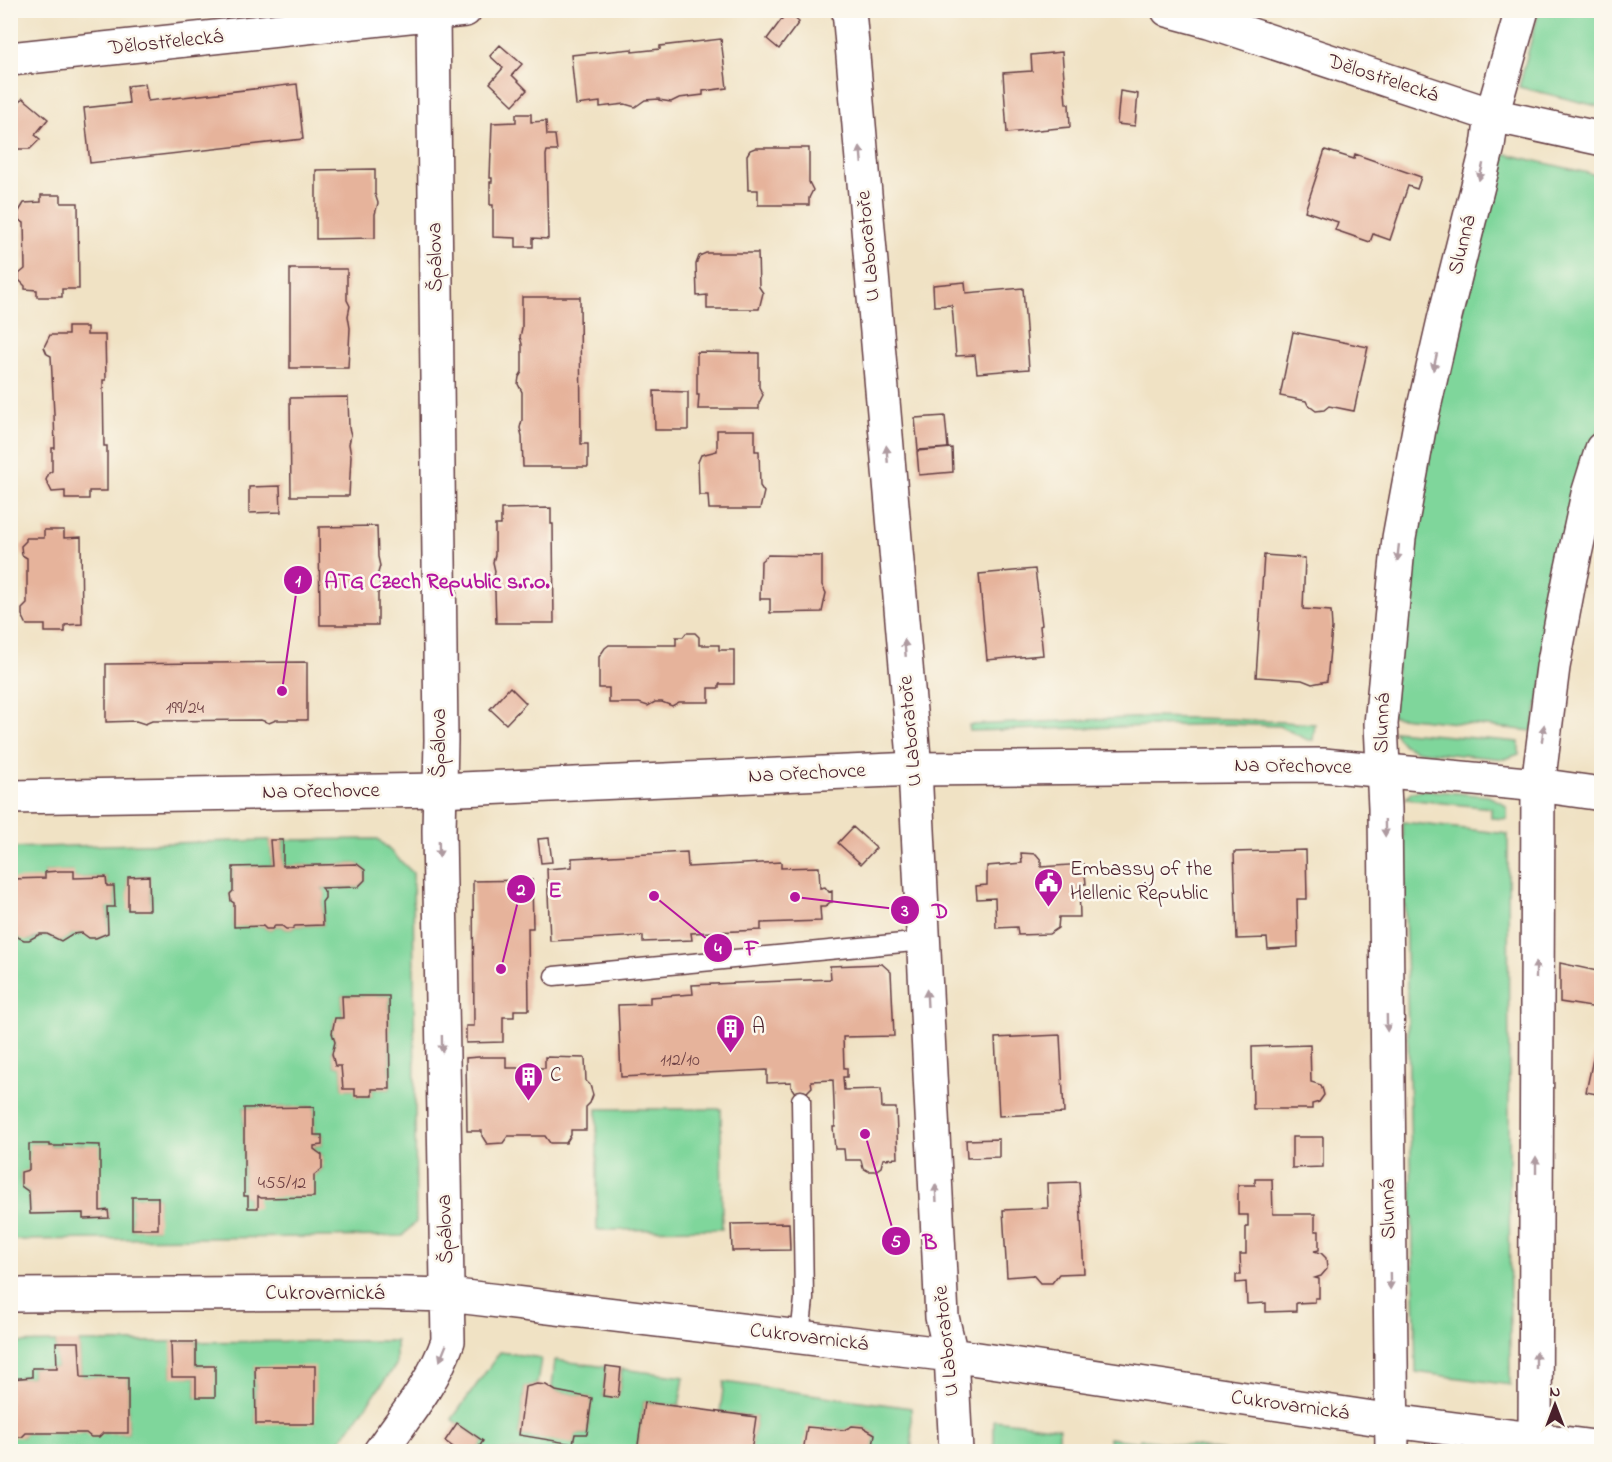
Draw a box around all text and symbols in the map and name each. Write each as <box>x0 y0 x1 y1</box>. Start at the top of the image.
street label: Dělostřelecká <box>106 22 225 64</box>
street label: Dělostřelecká <box>1323 47 1443 111</box>
one-way arrow <box>856 145 866 164</box>
one-way arrow <box>1476 163 1486 181</box>
street label: U Laboratoře <box>849 189 889 303</box>
street label: Slunná <box>1441 212 1485 278</box>
street label: Špálova <box>420 222 452 292</box>
one-way arrow <box>1429 352 1439 371</box>
one-way arrow <box>883 444 892 463</box>
one-way arrow <box>1393 543 1403 562</box>
callout: ATG Czech Republic s.r.o. <box>283 560 562 600</box>
text: ATG Czech Republic s.r.o. <box>324 567 550 599</box>
text: 1 <box>295 569 301 595</box>
one-way arrow <box>900 638 909 657</box>
street label: U Laboratoře <box>891 674 931 788</box>
street label: Slunná <box>1367 692 1399 754</box>
house number: 199/24 <box>166 696 205 722</box>
street label: Špálova <box>425 708 455 778</box>
one-way arrow <box>1539 723 1548 742</box>
street label: Na Ořechovce <box>1234 751 1353 783</box>
street label: Na Ořechovce <box>748 756 867 792</box>
street label: Na Ořechovce <box>262 776 381 808</box>
one-way arrow <box>1380 818 1390 837</box>
one-way arrow <box>434 839 444 858</box>
place label: Embassy of the Hellenic Republic <box>1070 855 1213 909</box>
public building icon: Embassy of the Hellenic Republic <box>1033 866 1065 908</box>
callout: E <box>506 869 574 909</box>
text: E <box>548 876 562 908</box>
text: 2 <box>516 878 526 904</box>
callout: D <box>890 890 960 930</box>
text: D <box>931 897 948 929</box>
text: 3 <box>900 899 909 925</box>
callout: F <box>703 928 771 968</box>
text: F <box>744 934 760 966</box>
text: 4 <box>714 937 722 963</box>
one-way arrow <box>1531 960 1541 979</box>
one-way arrow <box>923 989 932 1008</box>
building icon: A <box>715 1012 747 1054</box>
place label: A <box>752 1013 765 1043</box>
one-way arrow <box>1382 1013 1392 1032</box>
one-way arrow <box>437 1034 447 1053</box>
house number: 112/10 <box>660 1048 700 1074</box>
building icon: C <box>513 1060 545 1102</box>
place label: C <box>550 1061 562 1091</box>
one-way arrow <box>1531 1155 1541 1174</box>
house number: 455/12 <box>258 1171 306 1197</box>
street label: Slunná <box>1373 1178 1405 1239</box>
one-way arrow <box>932 1184 941 1203</box>
street label: Špálova <box>430 1194 462 1264</box>
callout: B <box>881 1221 949 1261</box>
text: B <box>922 1228 938 1260</box>
text: 5 <box>891 1230 902 1256</box>
one-way arrow <box>1385 1271 1395 1290</box>
street label: Cukrovarnická <box>265 1279 385 1309</box>
street label: U Laboratoře <box>926 1283 968 1398</box>
street label: Cukrovarnická <box>748 1316 870 1360</box>
one-way arrow <box>438 1344 447 1362</box>
one-way arrow <box>1531 1350 1541 1369</box>
north arrow <box>1525 1375 1585 1435</box>
text: N <box>1550 1380 1561 1404</box>
street label: Cukrovarnická <box>1229 1383 1352 1429</box>

